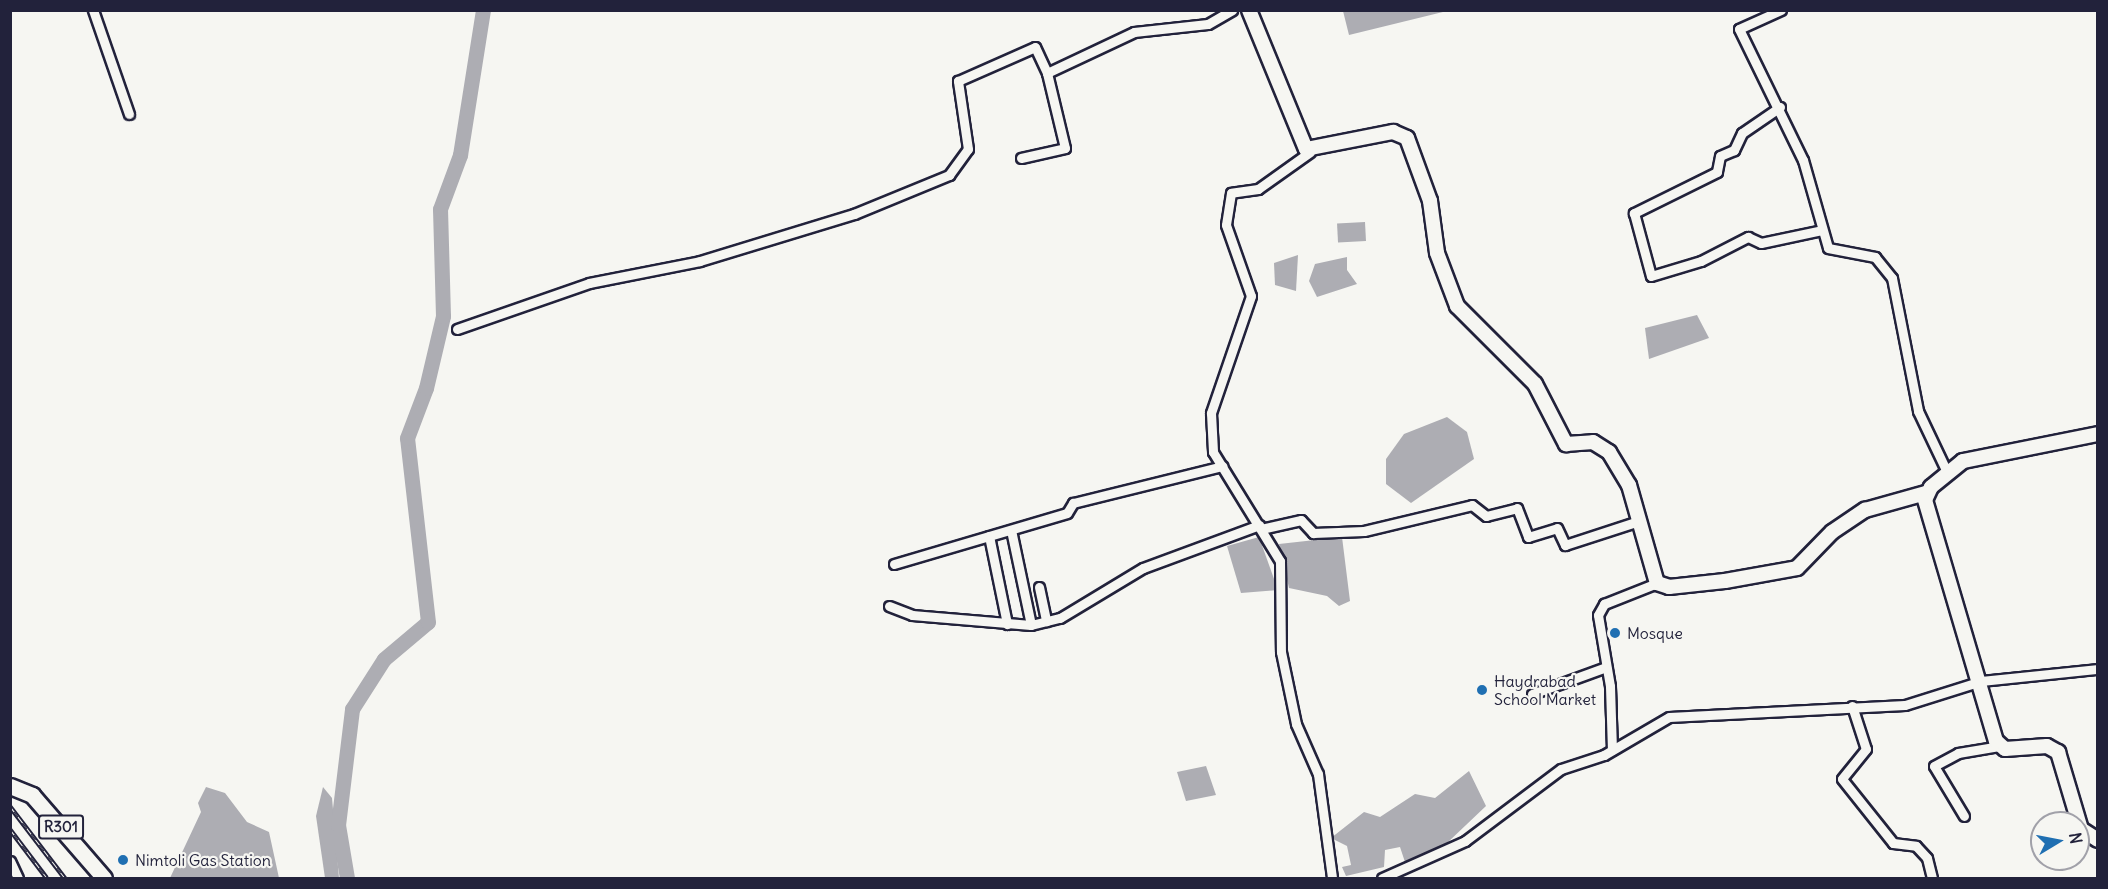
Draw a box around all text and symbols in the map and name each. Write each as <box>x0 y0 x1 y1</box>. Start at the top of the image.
place label: Mosque <box>1627 623 1683 643</box>
marker: Mosque <box>1608 626 1622 640</box>
place label: Haydrabad School Market <box>1494 671 1596 709</box>
marker: Haydrabad School Market <box>1475 683 1489 697</box>
north arrow <box>2030 811 2090 871</box>
road number: R301 <box>37 815 85 839</box>
text: N <box>2065 831 2087 845</box>
place label: Nimtoli Gas Station <box>135 850 271 870</box>
marker: Nimtoli Gas Station <box>116 853 130 867</box>

